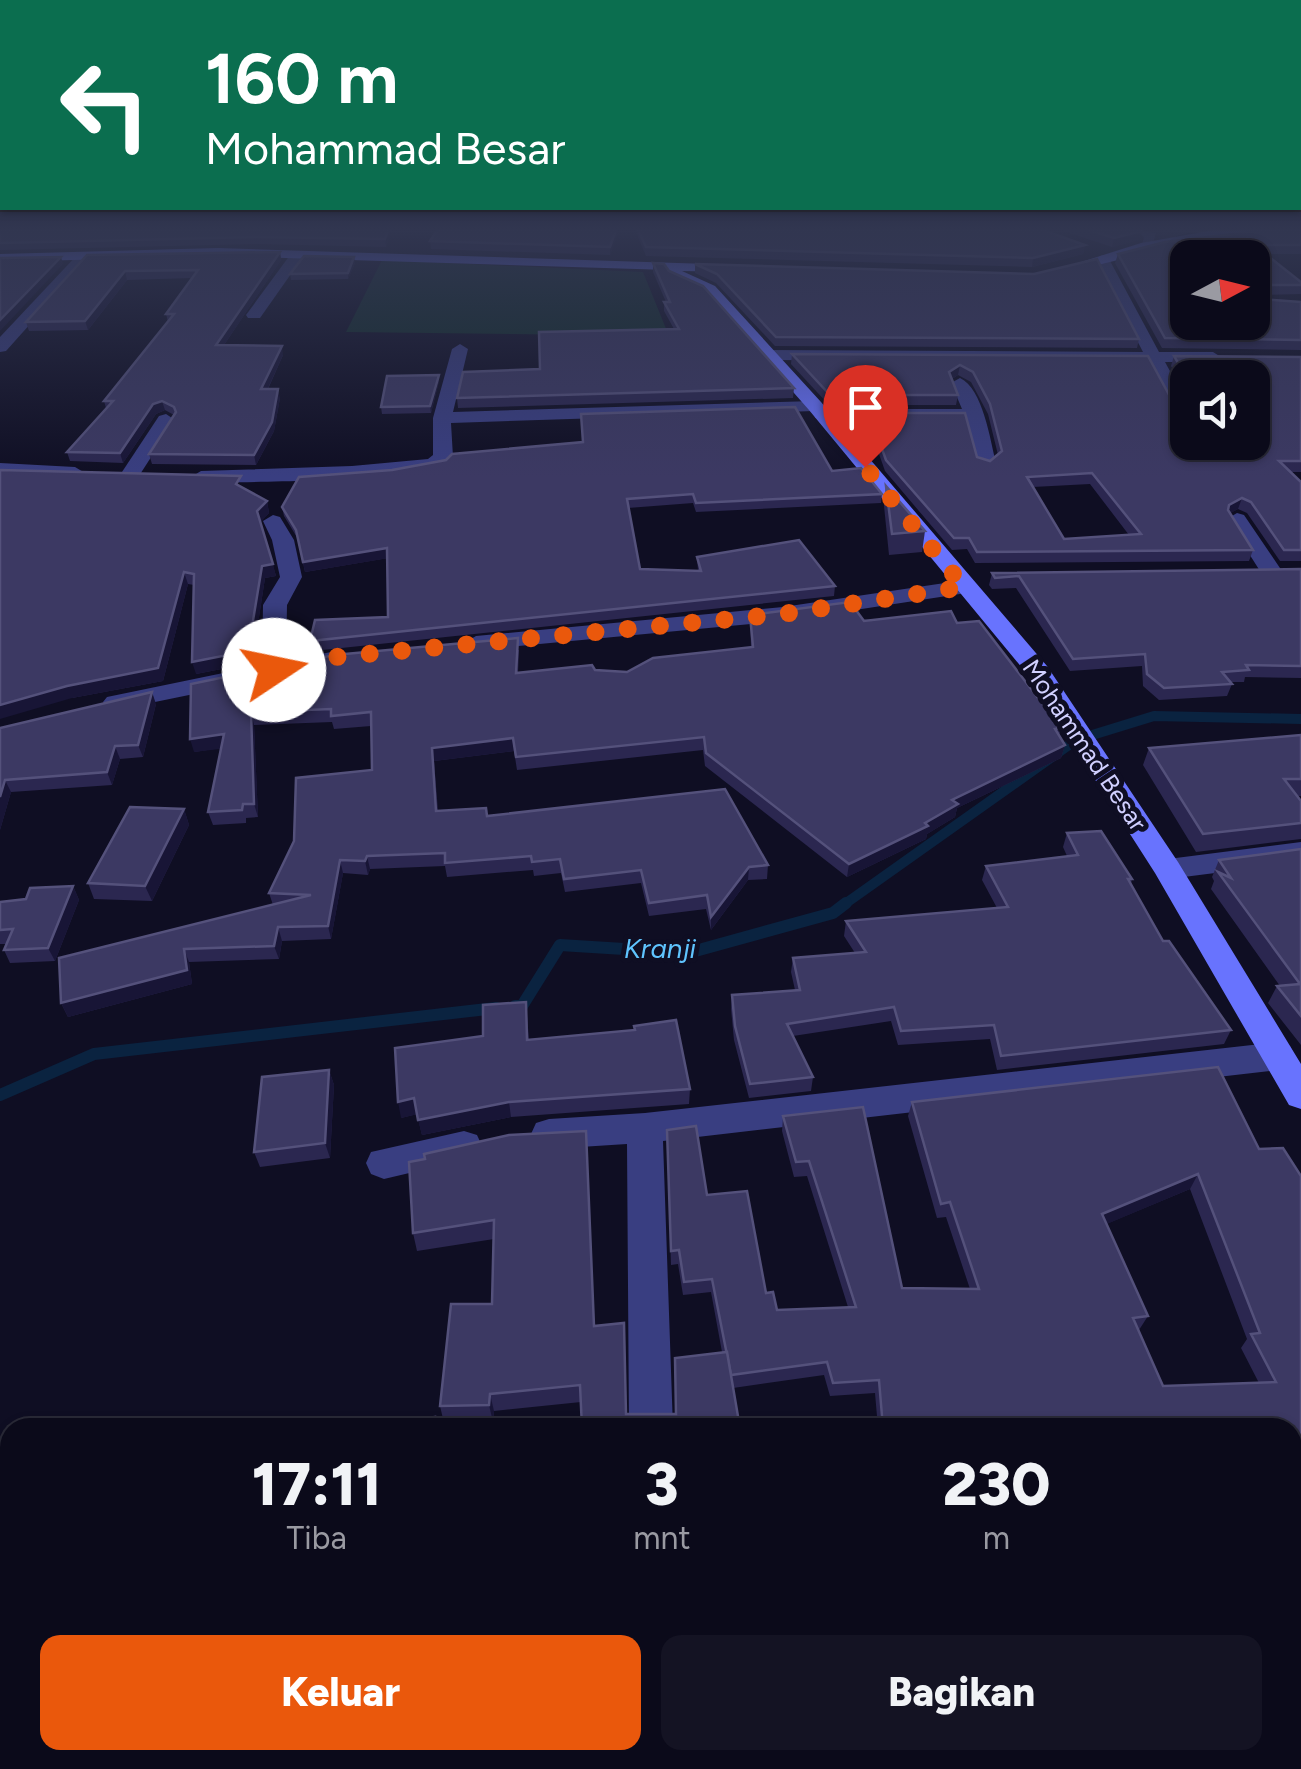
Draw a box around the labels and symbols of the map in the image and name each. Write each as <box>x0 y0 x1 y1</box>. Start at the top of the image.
north arrow <box>1170 240 1270 340</box>
pin <box>823 365 908 468</box>
position arrow <box>222 618 326 722</box>
street label: Mohammad Besar <box>1017 654 1154 837</box>
water label: Kranji <box>624 931 697 965</box>

